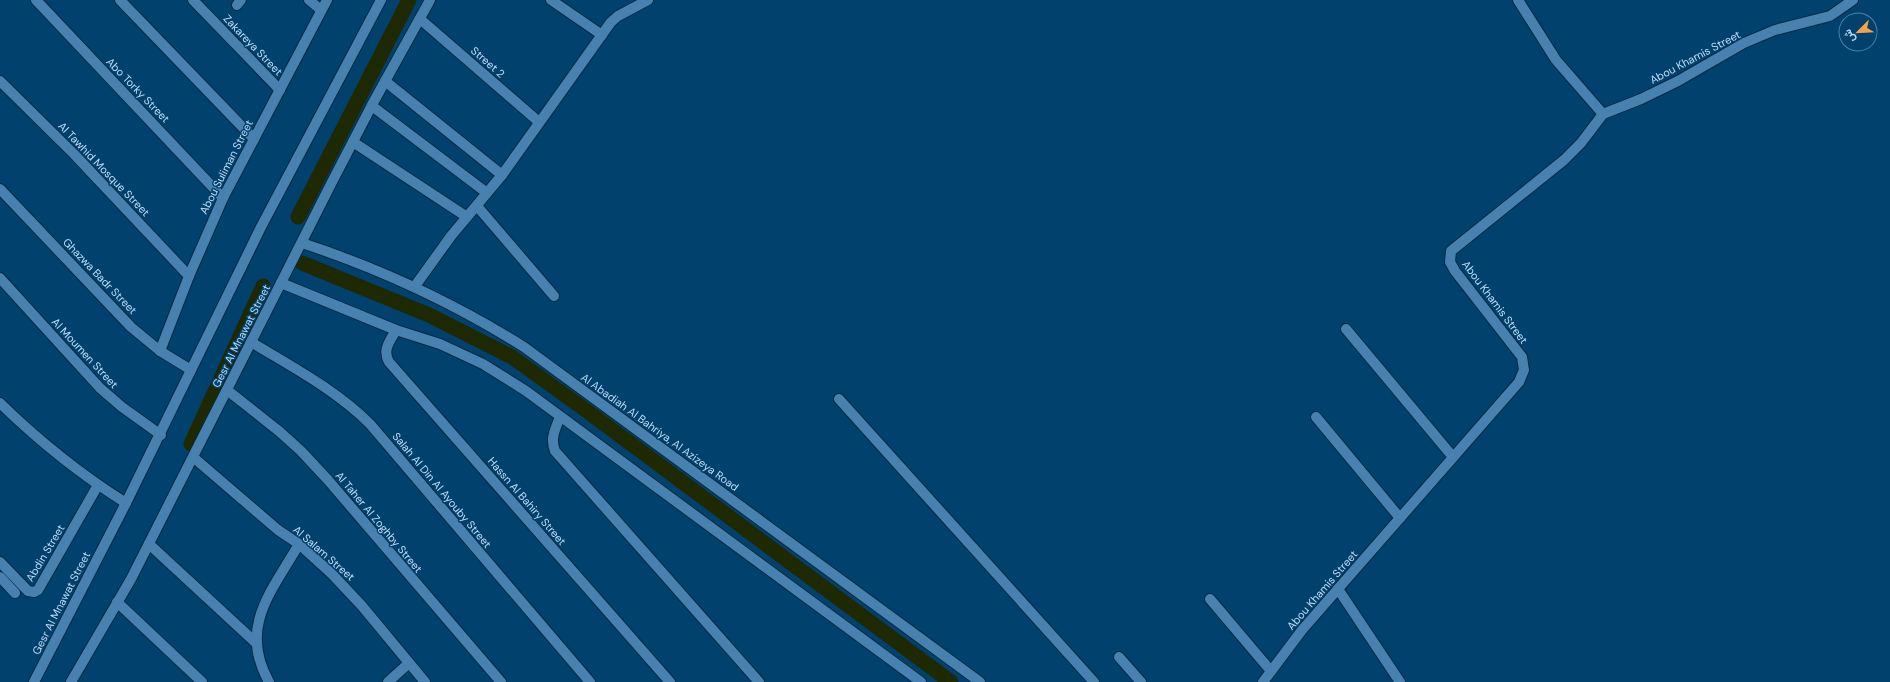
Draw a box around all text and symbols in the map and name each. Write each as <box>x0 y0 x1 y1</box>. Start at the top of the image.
street label: Zakareya Street <box>220 12 286 78</box>
north arrow <box>1838 12 1878 52</box>
street label: Abou Khamis Street <box>1647 27 1743 87</box>
text: ش <box>1840 27 1858 45</box>
street label: Street 2 <box>468 43 508 81</box>
street label: Abo Torky Street <box>103 54 173 126</box>
street label: Abou Suliman Street <box>196 118 256 216</box>
street label: Al Tawhid Mosque Street <box>55 119 153 219</box>
street label: Ghazwa Badr Street <box>60 235 140 317</box>
street label: Abou Khamis Street <box>1459 258 1531 346</box>
street label: Gesr Al Mnawat Street <box>209 282 273 390</box>
street label: Al Moumen Street <box>49 315 121 391</box>
street label: Al Abadiah Al Bahriya, Al Azizeya Road <box>578 370 742 494</box>
street label: Salah Al Din Al Ayouby Street <box>390 429 494 551</box>
street label: Hassn Al Bahiry Street <box>485 454 569 548</box>
street label: Al Taher Al Zoghby Street <box>333 469 425 575</box>
street label: Abdin Street <box>22 522 68 584</box>
street label: Al Salam Street <box>290 522 358 584</box>
street label: Abou Khamis Street <box>1284 547 1360 633</box>
street label: Gesr Al Mnawat Street <box>29 549 93 657</box>

